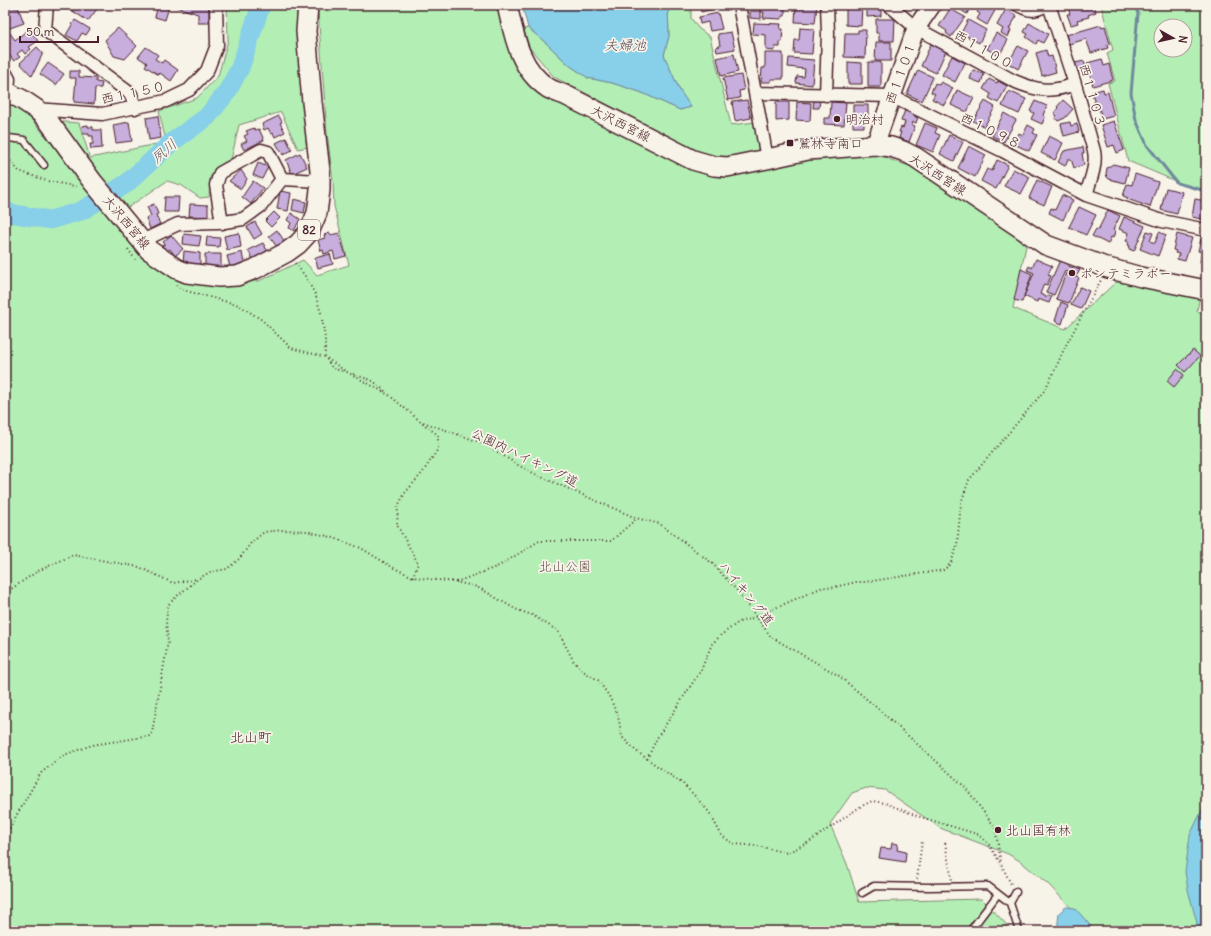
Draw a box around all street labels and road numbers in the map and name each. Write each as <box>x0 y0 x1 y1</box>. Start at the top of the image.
street label: 西１１００ <box>951 26 1016 73</box>
street label: 西１１０１ <box>881 40 920 107</box>
street label: 西１１０３ <box>1075 62 1110 129</box>
street label: 西１１５０ <box>100 77 167 108</box>
street label: 大沢西宮線 <box>588 101 654 146</box>
street label: 西１０９８ <box>958 109 1024 152</box>
street label: 大沢西宮線 <box>906 150 970 200</box>
street label: 大沢西宮線 <box>99 192 155 253</box>
road number: 82 <box>298 220 320 240</box>
street label: 公園内ハイキング道 <box>468 424 581 491</box>
street label: ハイキング道 <box>715 558 778 629</box>

